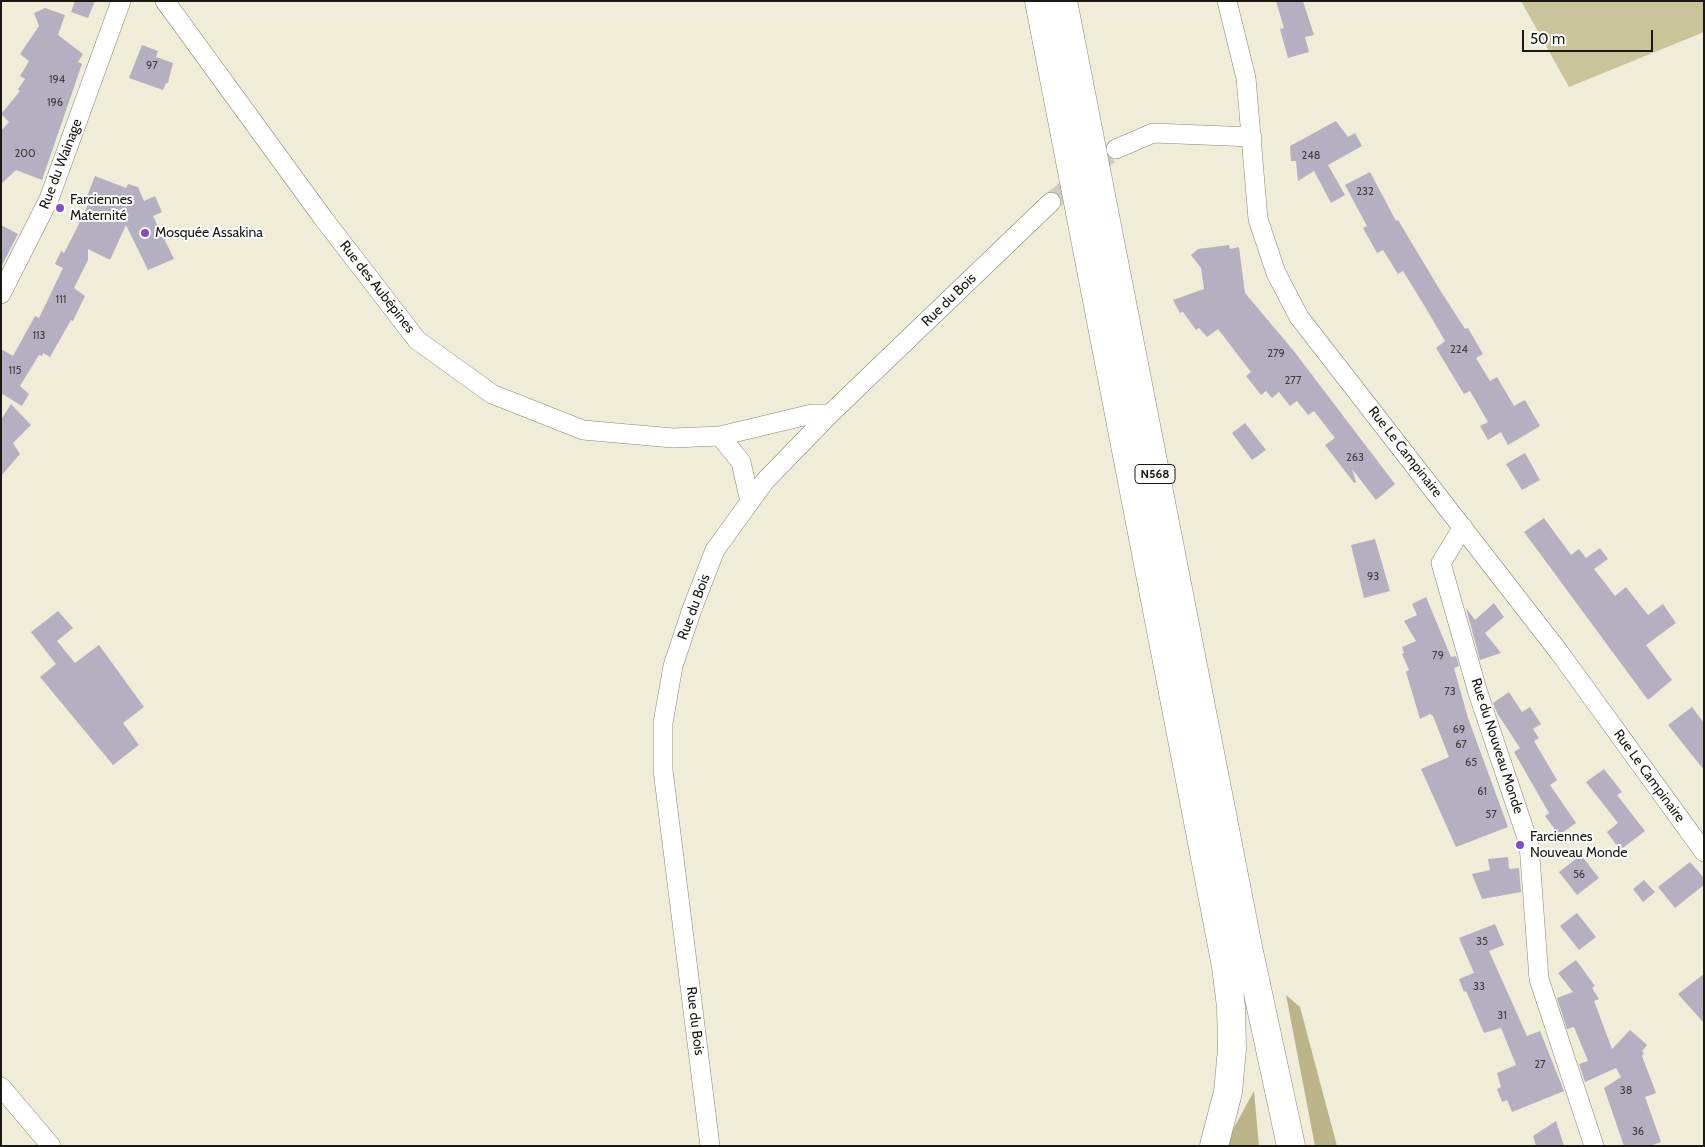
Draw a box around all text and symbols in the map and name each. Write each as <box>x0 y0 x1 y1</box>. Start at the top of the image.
scale bar <box>1525 20 1656 52</box>
text: 50 m <box>1530 30 1565 48</box>
house number: 97 <box>146 59 158 73</box>
house number: 194 <box>49 73 65 87</box>
house number: 196 <box>47 96 63 110</box>
street label: Rue du Wainage <box>36 117 86 211</box>
house number: 200 <box>14 147 36 161</box>
house number: 248 <box>1302 149 1320 163</box>
house number: 232 <box>1356 185 1374 199</box>
place label: Farciennes Maternité <box>70 192 133 224</box>
marker: Farciennes Maternité <box>54 202 66 214</box>
place label: Mosquée Assakina <box>155 225 263 241</box>
marker: Mosquée Assakina <box>139 227 151 239</box>
street label: Rue des Aubépines <box>336 238 418 336</box>
street label: Rue du Bois <box>918 270 980 330</box>
house number: 111 <box>56 293 66 307</box>
house number: 113 <box>32 329 46 343</box>
house number: 224 <box>1450 343 1468 357</box>
house number: 279 <box>1267 347 1285 361</box>
house number: 115 <box>8 364 22 378</box>
house number: 277 <box>1285 374 1301 388</box>
street label: Rue Le Campinaire <box>1364 403 1446 501</box>
house number: 263 <box>1346 451 1364 465</box>
road number: N568 <box>1135 464 1175 484</box>
house number: 93 <box>1367 570 1379 584</box>
street label: Rue du Bois <box>674 572 714 642</box>
house number: 79 <box>1432 649 1444 663</box>
street label: Rue du Nouveau Monde <box>1467 676 1527 816</box>
house number: 73 <box>1444 685 1456 699</box>
house number: 69 <box>1453 723 1465 737</box>
street label: Rue Le Campinaire <box>1610 726 1688 826</box>
house number: 67 <box>1455 738 1467 752</box>
house number: 65 <box>1465 756 1477 770</box>
house number: 61 <box>1477 785 1487 799</box>
house number: 57 <box>1485 808 1497 822</box>
place label: Farciennes Nouveau Monde <box>1530 829 1627 862</box>
marker: Farciennes Nouveau Monde <box>1514 839 1526 851</box>
house number: 56 <box>1573 868 1585 882</box>
house number: 35 <box>1476 935 1488 949</box>
house number: 33 <box>1473 980 1485 994</box>
street label: Rue du Bois <box>682 986 708 1056</box>
house number: 31 <box>1497 1009 1507 1023</box>
house number: 27 <box>1534 1058 1546 1072</box>
house number: 38 <box>1620 1084 1632 1098</box>
house number: 36 <box>1632 1125 1644 1139</box>

